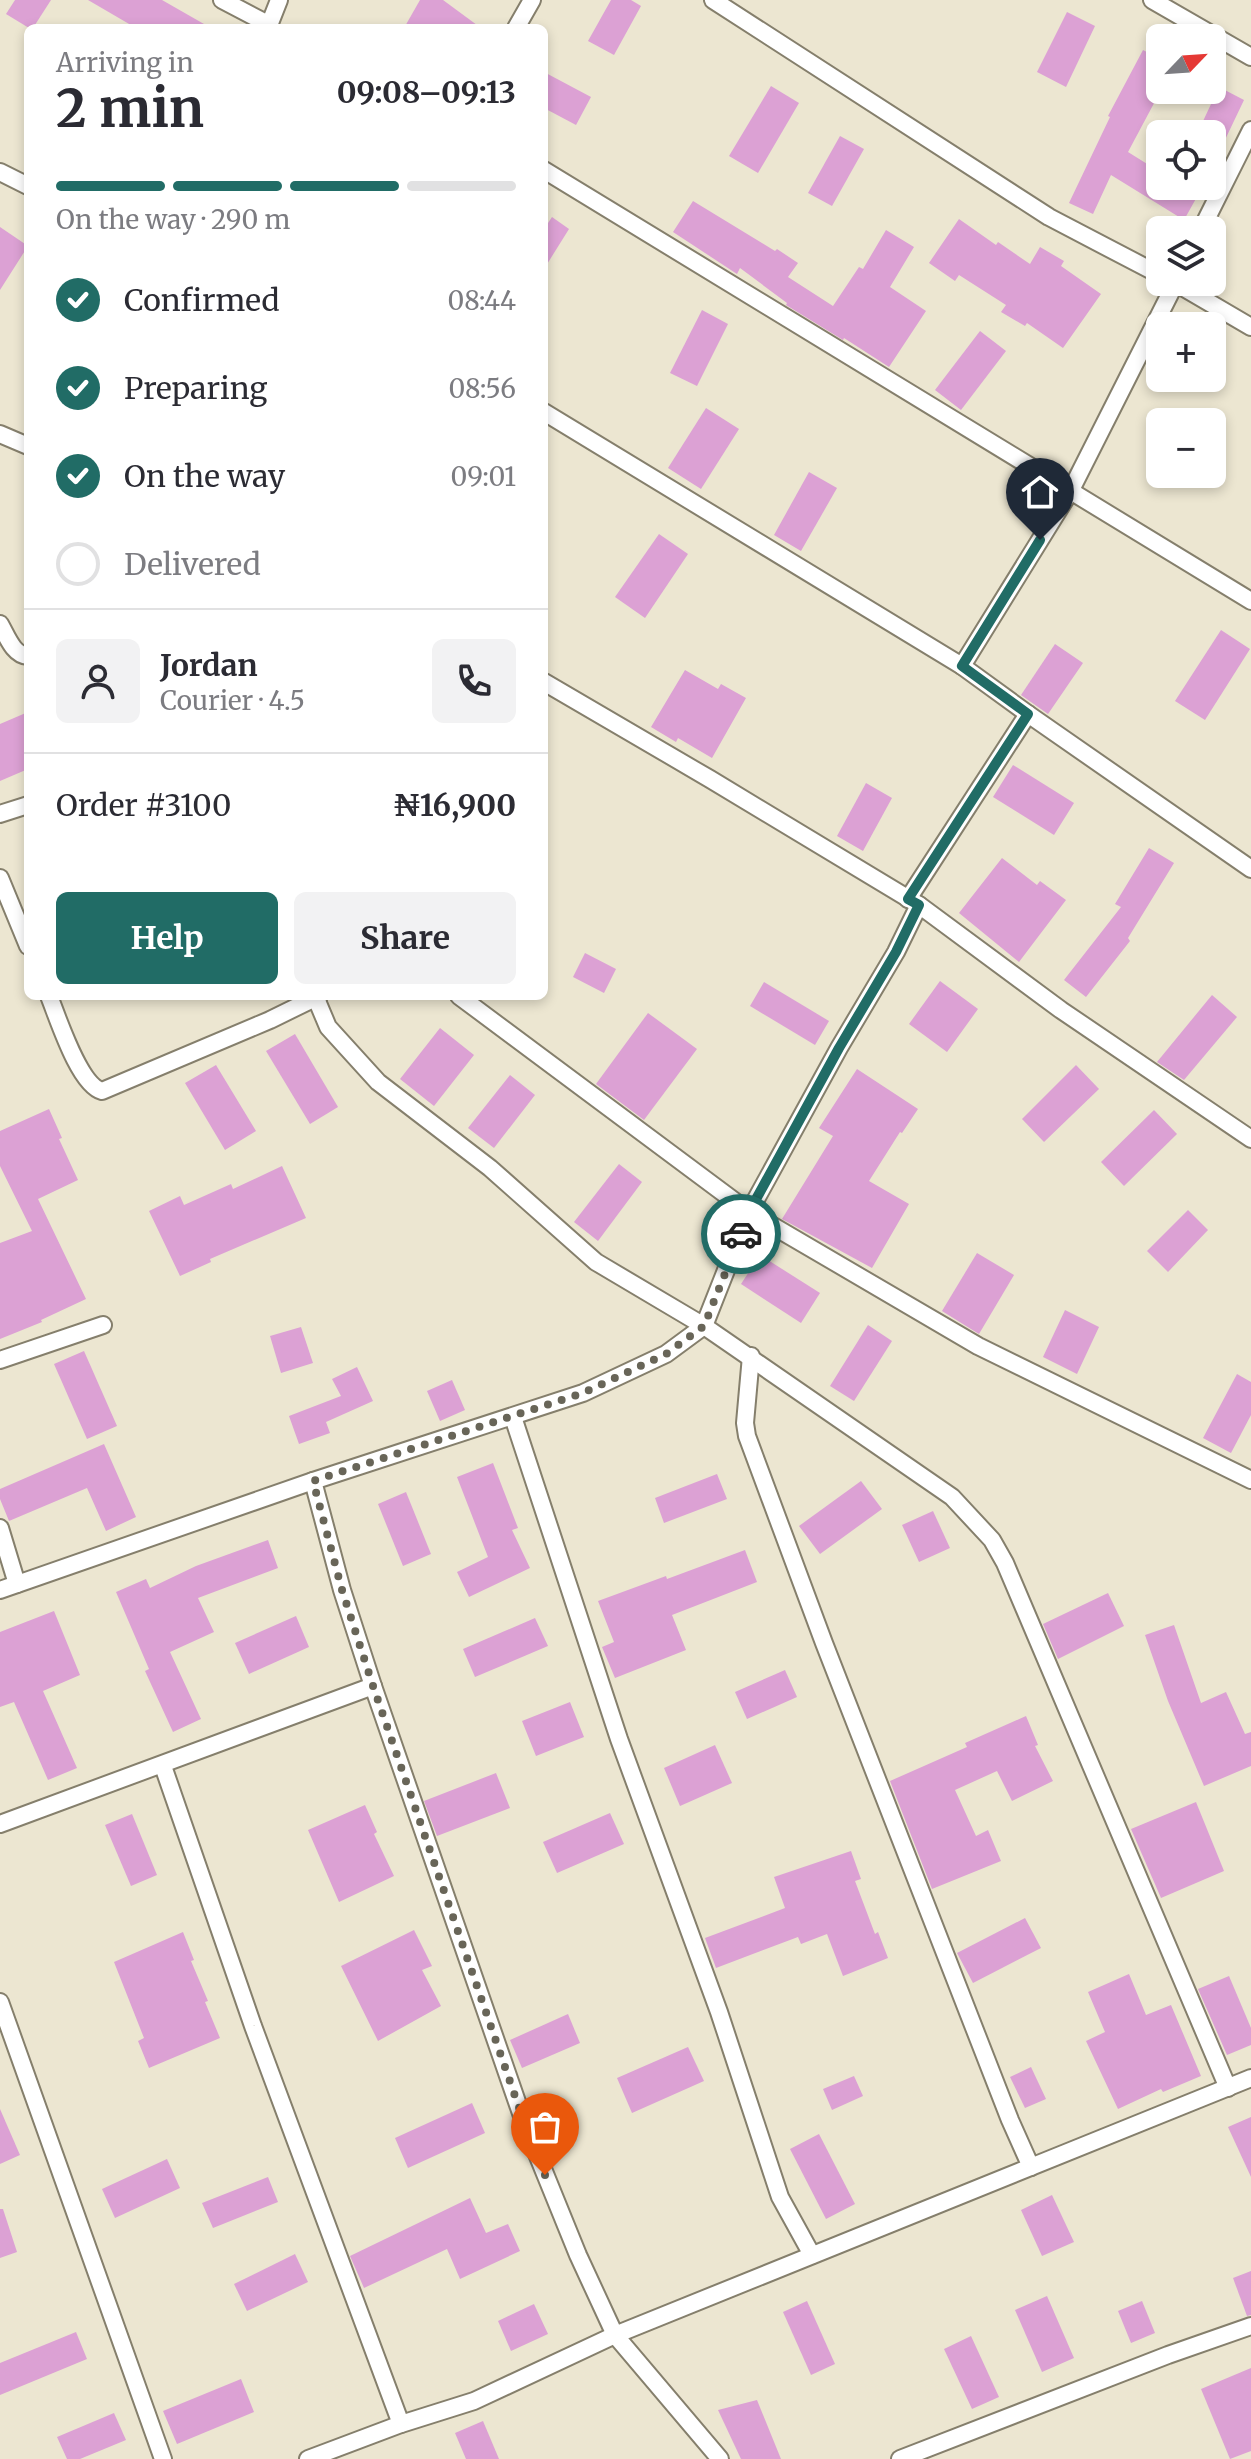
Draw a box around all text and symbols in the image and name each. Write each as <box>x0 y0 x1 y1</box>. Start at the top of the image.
north arrow <box>1146 24 1226 104</box>
map controls <box>1146 24 1226 488</box>
text: Arriving in <box>56 46 194 79</box>
text: 09:08–09:13 <box>337 73 516 111</box>
text: 2 min <box>56 76 204 141</box>
button: locate <box>1146 120 1226 200</box>
text: On the way · 290 m <box>56 203 290 236</box>
button: layers <box>1146 216 1226 296</box>
icon: check <box>56 278 100 322</box>
text: Confirmed <box>124 281 279 319</box>
text: 08:44 <box>448 284 516 317</box>
button: + <box>1146 312 1226 392</box>
icon: check <box>56 366 100 410</box>
text: Preparing <box>124 369 267 407</box>
text: 08:56 <box>448 372 516 405</box>
button: − <box>1146 408 1226 488</box>
icon: check <box>56 454 100 498</box>
text: On the way <box>124 457 285 495</box>
pin <box>1006 458 1074 540</box>
text: 09:01 <box>451 460 516 493</box>
icon: home <box>1018 470 1062 514</box>
text: Delivered <box>124 545 261 583</box>
button: person <box>56 639 140 723</box>
button: phone <box>432 639 516 723</box>
text: Jordan <box>160 646 258 684</box>
text: Courier · 4.5 <box>160 684 305 717</box>
text: Order #3100 <box>56 786 231 824</box>
text: ₦16,900 <box>393 786 516 824</box>
button: Help <box>56 892 278 984</box>
button: Share <box>294 892 516 984</box>
courier <box>701 1194 781 1274</box>
icon: car <box>719 1212 763 1256</box>
pin <box>511 2093 579 2175</box>
icon: bag <box>523 2105 567 2149</box>

